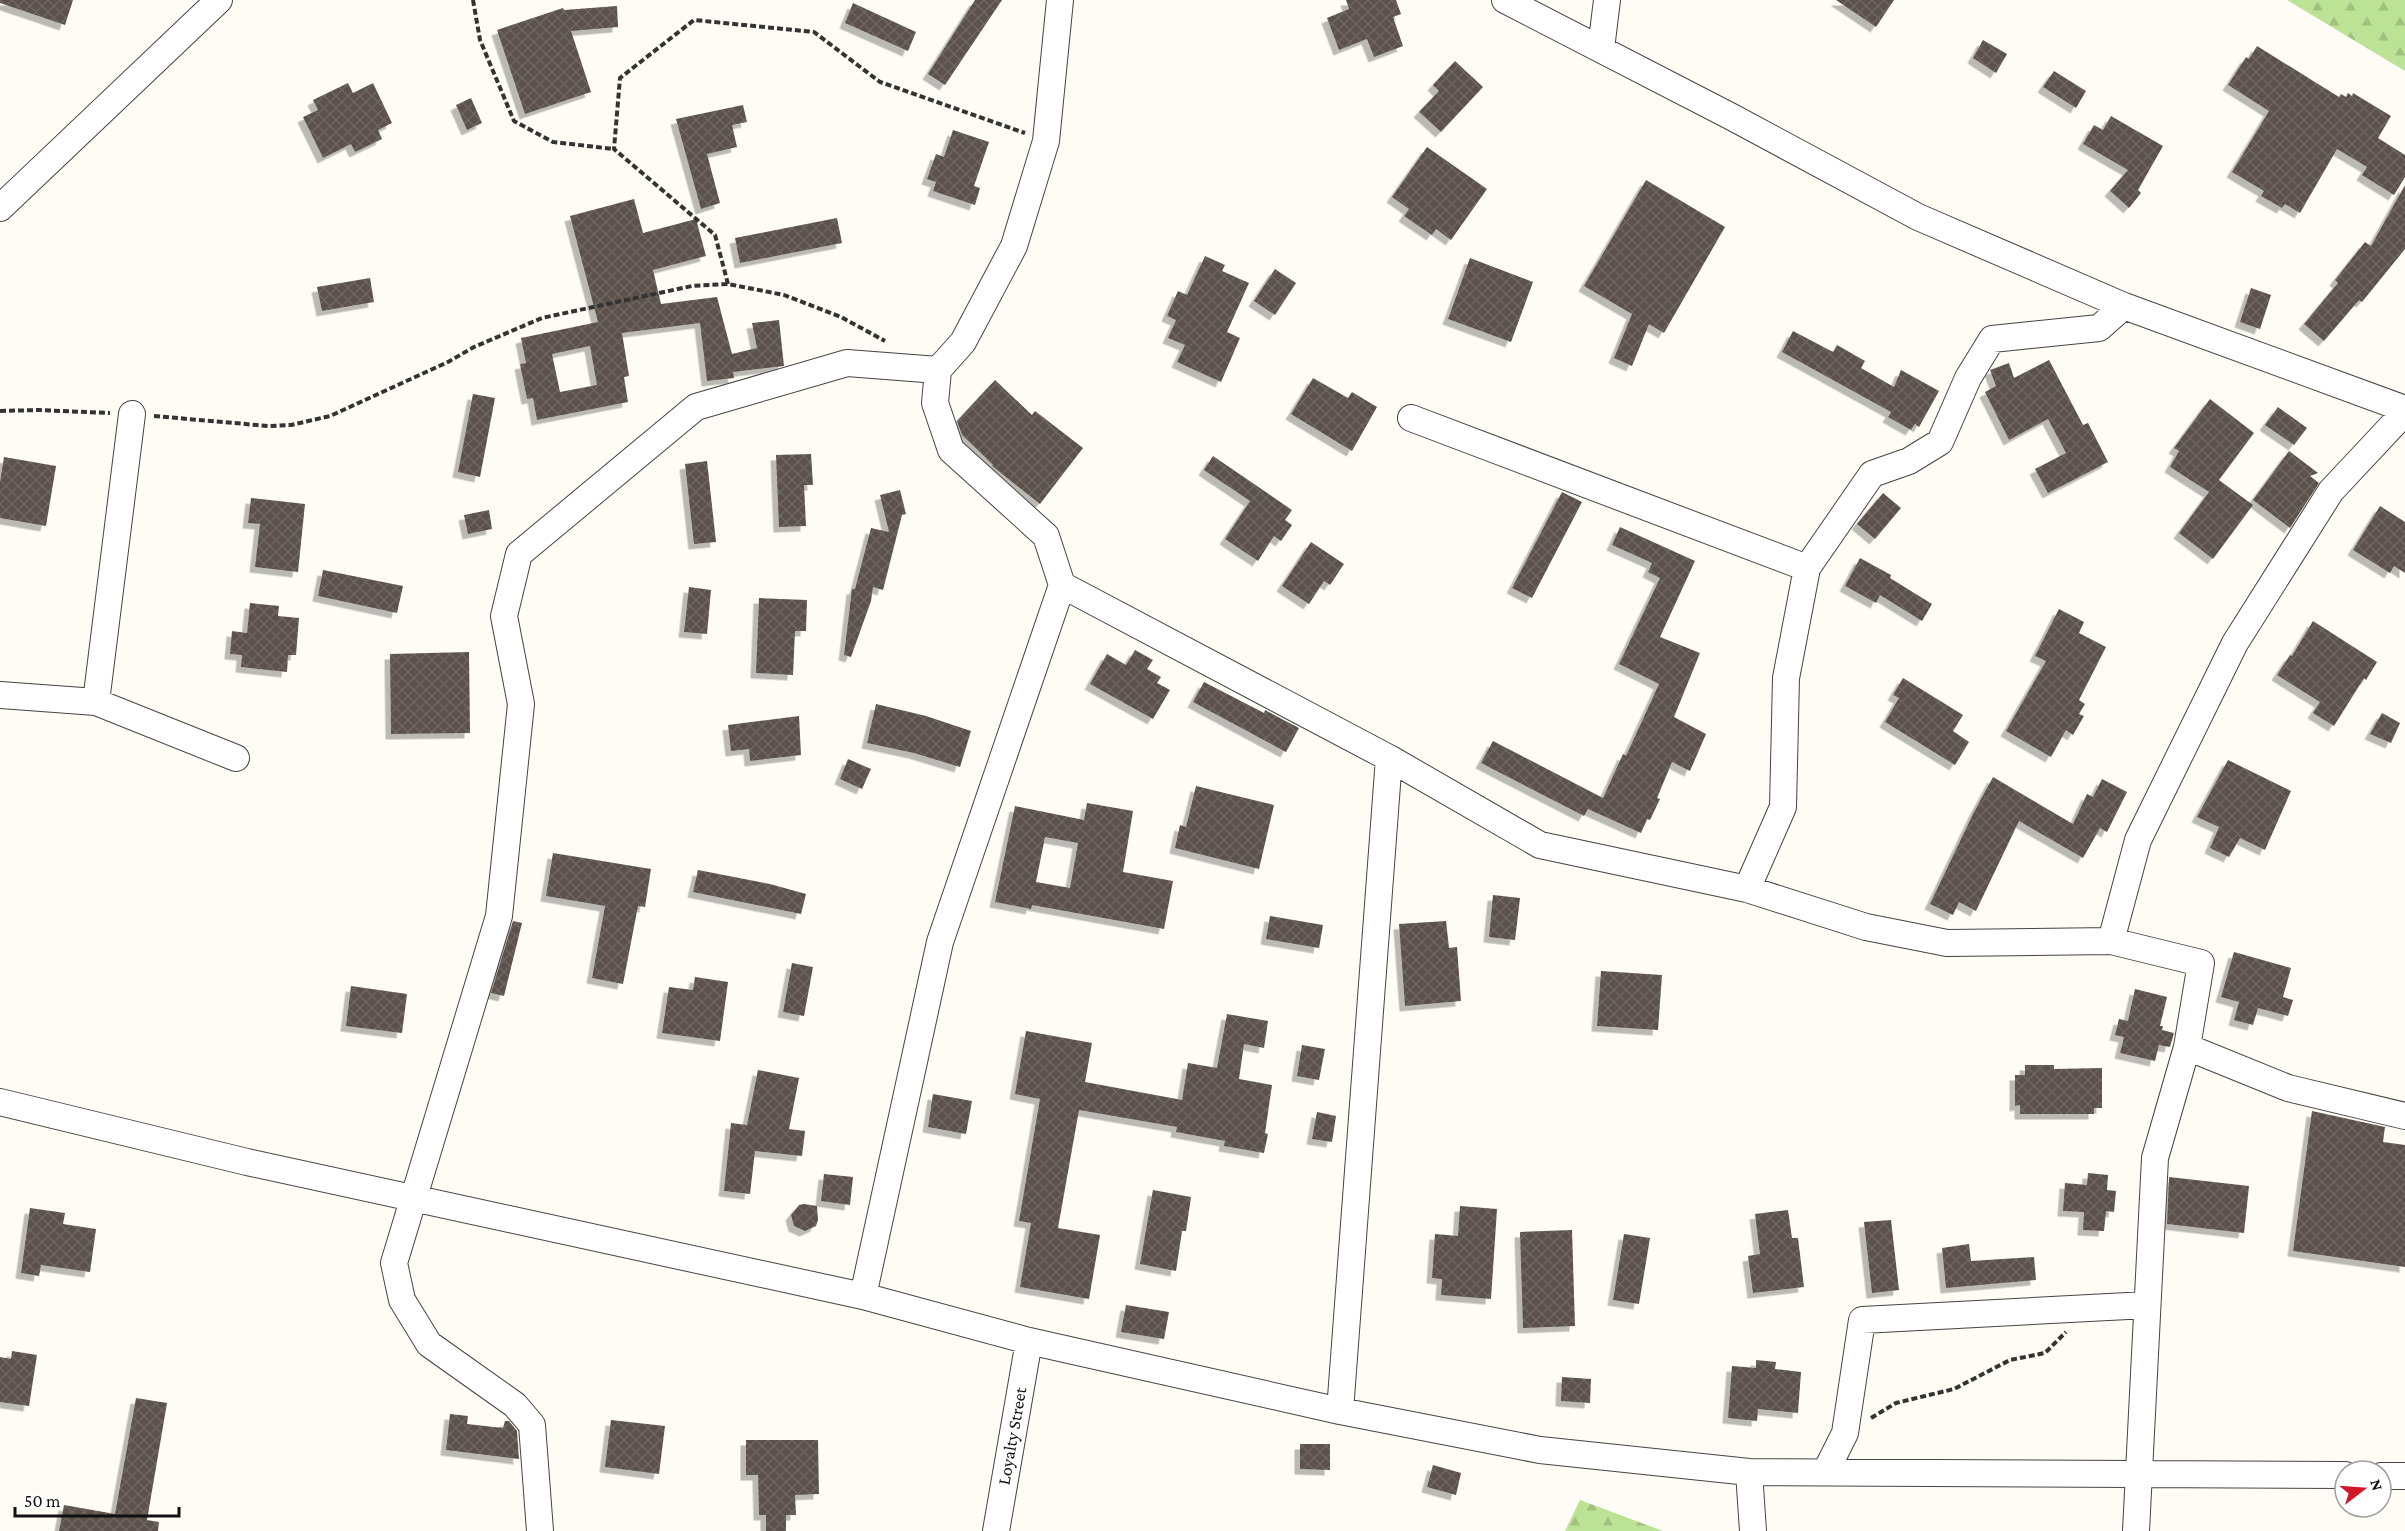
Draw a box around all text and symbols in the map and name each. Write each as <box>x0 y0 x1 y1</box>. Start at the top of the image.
street label: Loyalty Street <box>994 1385 1031 1486</box>
north arrow <box>2333 1459 2393 1519</box>
text: N <box>2367 1477 2387 1493</box>
scale bar <box>15 1480 178 1518</box>
text: 50 m <box>24 1491 61 1511</box>

